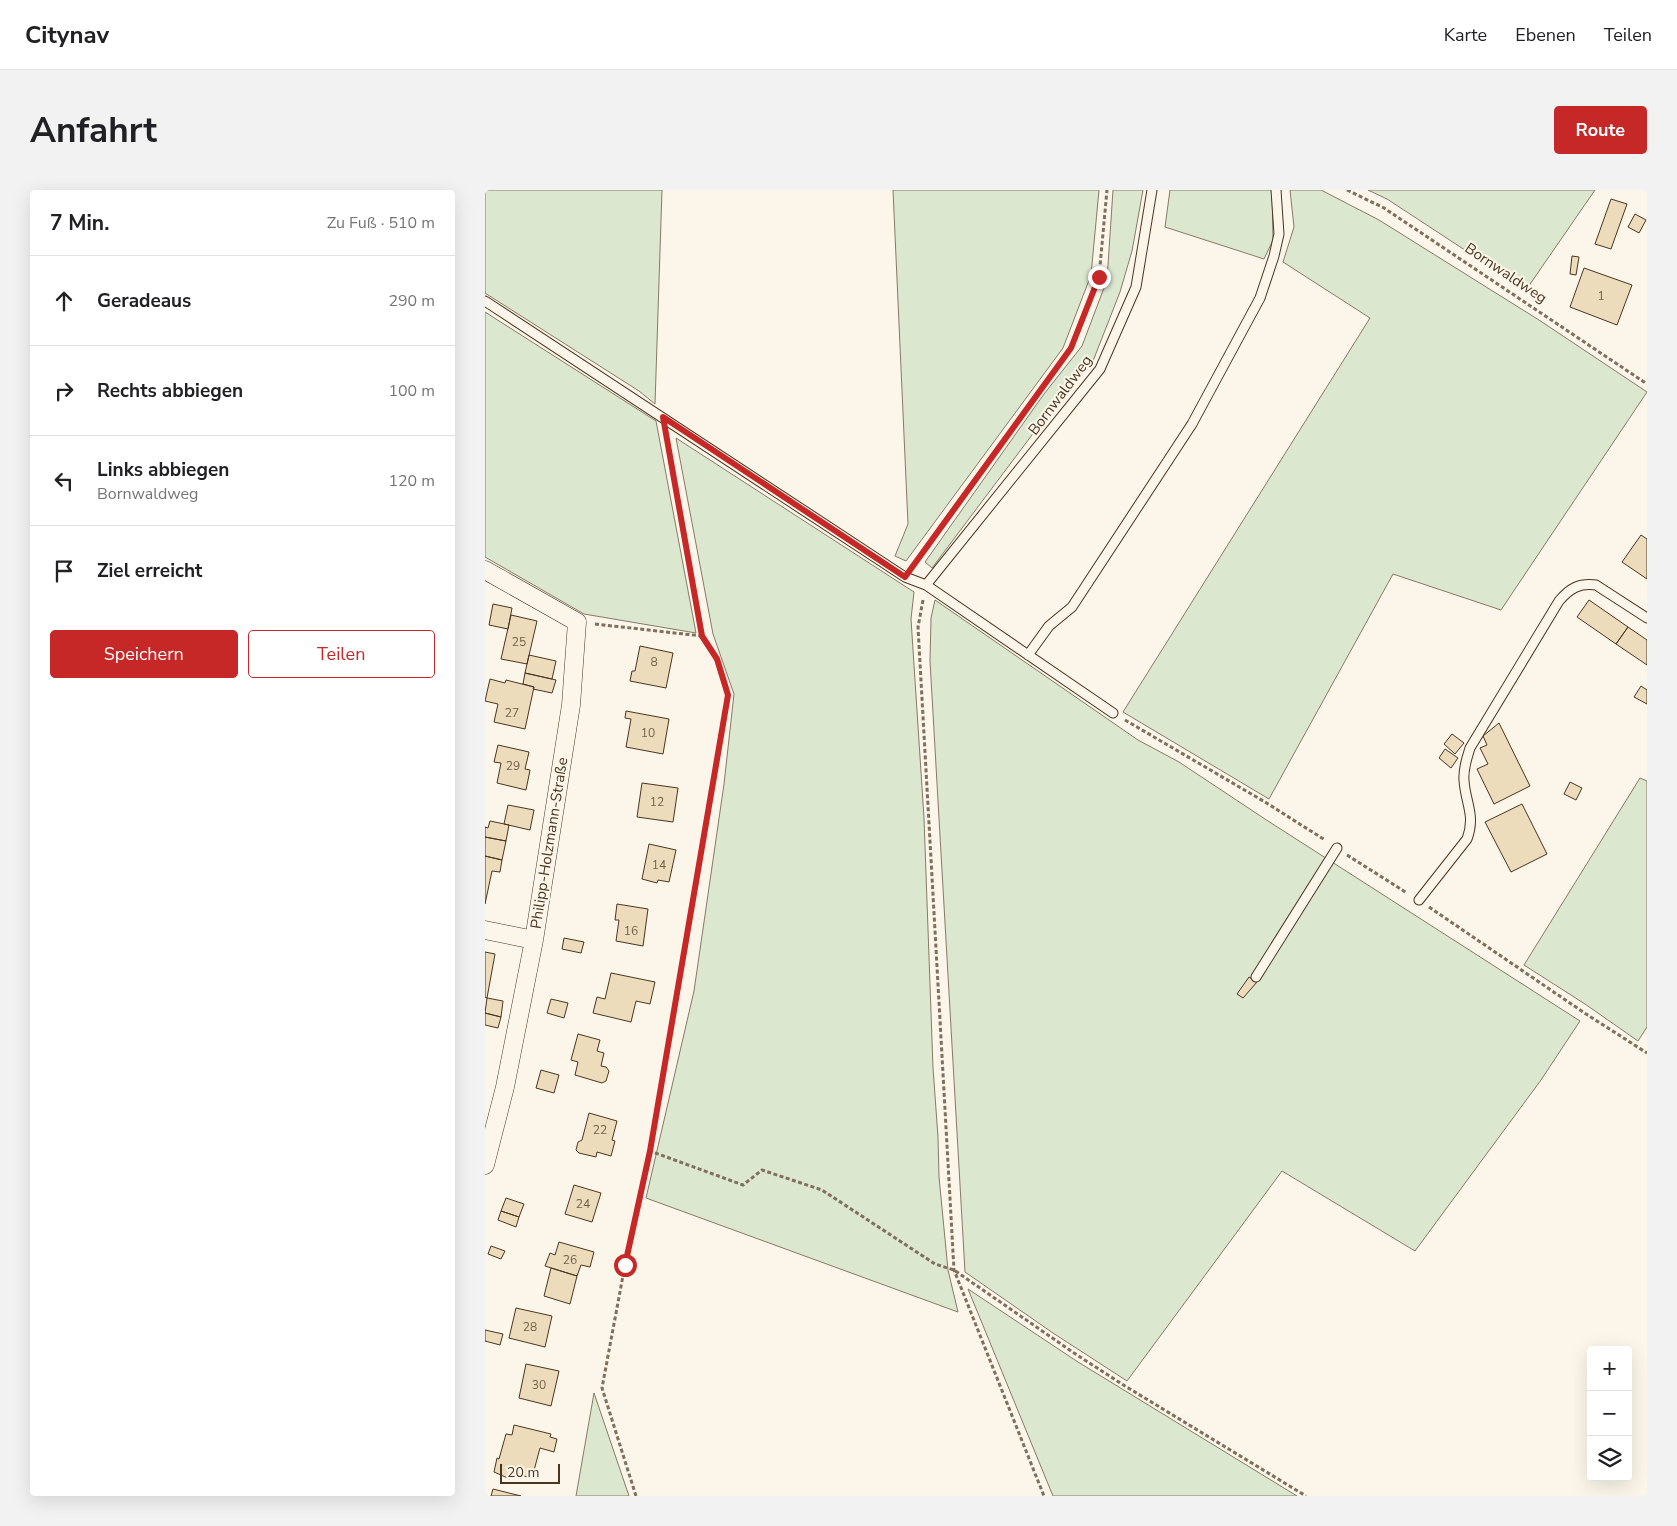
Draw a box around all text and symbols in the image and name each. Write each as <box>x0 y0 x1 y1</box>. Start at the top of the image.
text: Citynav <box>25 19 109 51</box>
text: Karte <box>1444 23 1487 47</box>
text: Ebenen <box>1515 23 1576 47</box>
text: Teilen <box>1604 23 1652 47</box>
button: Route <box>1554 106 1647 154</box>
text: Anfahrt <box>30 107 157 154</box>
text: 7 Min. <box>50 209 109 237</box>
text: Zu Fuß · 510 m <box>327 212 435 234</box>
street label: Bornwaldweg <box>1461 238 1551 308</box>
route end <box>1088 266 1111 289</box>
icon: ahead <box>50 287 78 315</box>
text: Geradeaus <box>97 288 191 314</box>
house number: 1 <box>1597 288 1605 304</box>
text: 290 m <box>388 290 435 312</box>
street label: Bornwaldweg <box>1023 351 1097 439</box>
icon: right <box>50 377 78 405</box>
text: Rechts abbiegen <box>97 378 243 404</box>
text: 100 m <box>388 380 435 402</box>
text: Links abbiegen <box>97 457 229 483</box>
icon: left <box>50 467 78 495</box>
text: 120 m <box>388 470 435 492</box>
text: Bornwaldweg <box>97 483 198 505</box>
icon: arrive <box>50 557 78 585</box>
text: Ziel erreicht <box>97 558 202 584</box>
button: Speichern <box>50 630 238 678</box>
button: Teilen <box>248 630 435 678</box>
house number: 25 <box>512 634 526 650</box>
house number: 8 <box>650 654 658 670</box>
house number: 27 <box>505 705 519 721</box>
house number: 10 <box>641 725 655 741</box>
street label: Philipp-Holzmann-Straße <box>526 756 572 930</box>
house number: 29 <box>506 758 520 774</box>
house number: 12 <box>650 794 664 810</box>
house number: 14 <box>652 857 666 873</box>
house number: 16 <box>624 923 638 939</box>
house number: 22 <box>593 1122 607 1138</box>
house number: 24 <box>576 1196 590 1212</box>
house number: 26 <box>563 1252 577 1268</box>
route start <box>614 1254 637 1277</box>
house number: 28 <box>523 1319 537 1335</box>
map controls <box>1587 1346 1632 1481</box>
button: + <box>1587 1346 1632 1391</box>
house number: 30 <box>532 1377 546 1393</box>
button: − <box>1587 1391 1632 1436</box>
button: layers <box>1587 1436 1632 1481</box>
scale bar <box>500 1461 560 1484</box>
text: 20 m <box>507 1463 539 1482</box>

